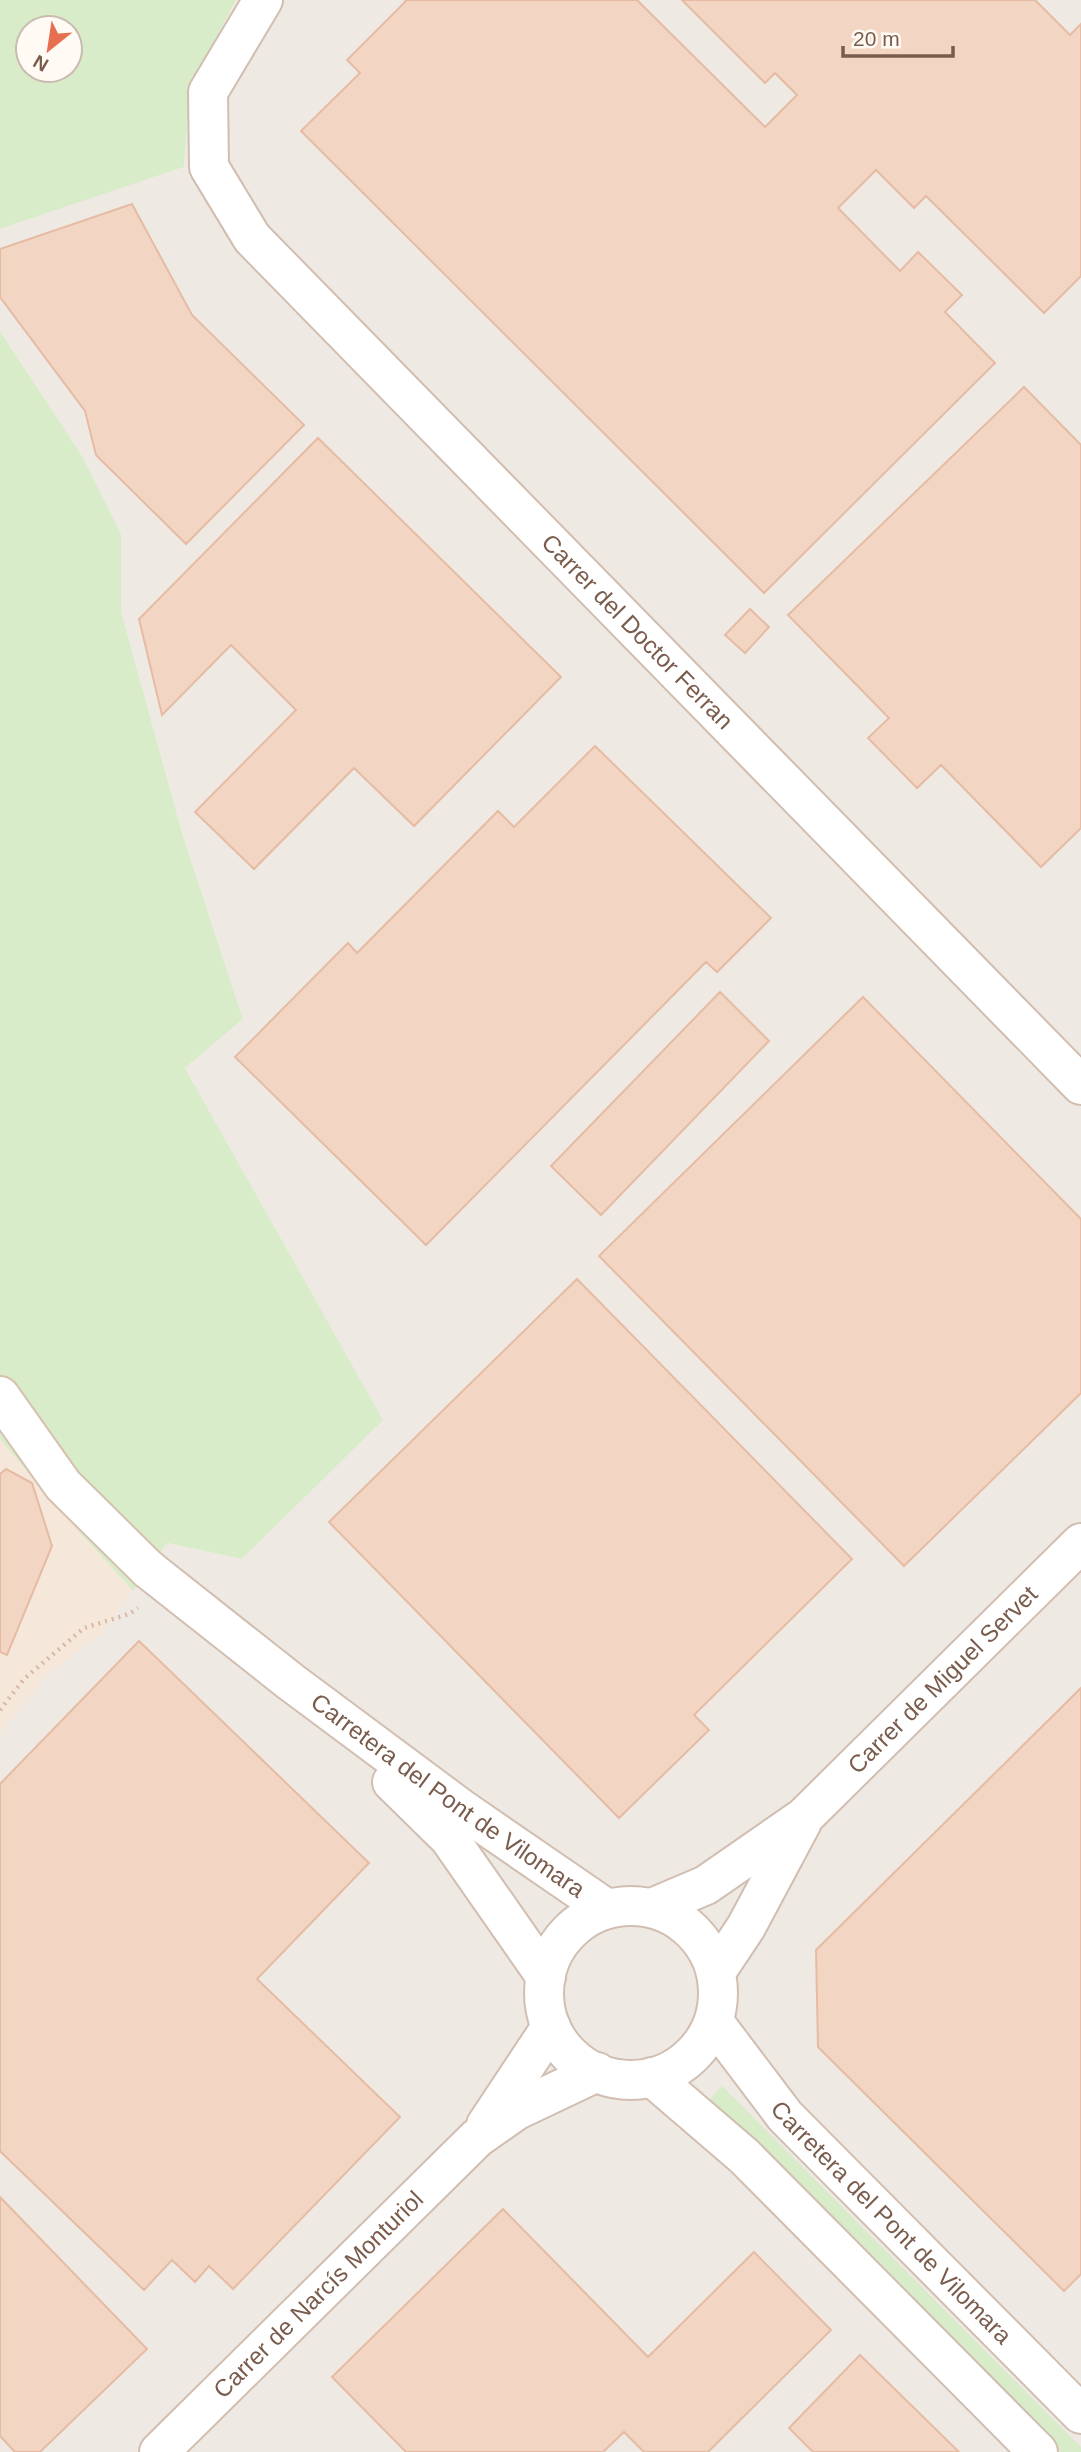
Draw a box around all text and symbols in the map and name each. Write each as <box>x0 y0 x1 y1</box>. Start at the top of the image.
north arrow <box>14 14 84 84</box>
scale bar <box>843 14 953 58</box>
text: 20 m <box>853 27 900 50</box>
text: N <box>30 51 52 76</box>
street label: Carrer del Doctor Ferran <box>536 528 739 734</box>
street label: Carrer de Miguel Servet <box>842 1580 1043 1779</box>
street label: Carretera del Pont de Vilomara <box>306 1688 591 1903</box>
street label: Carretera del Pont de Vilomara <box>766 2095 1018 2349</box>
street label: Carrer de Narcís Monturiol <box>208 2185 428 2403</box>

